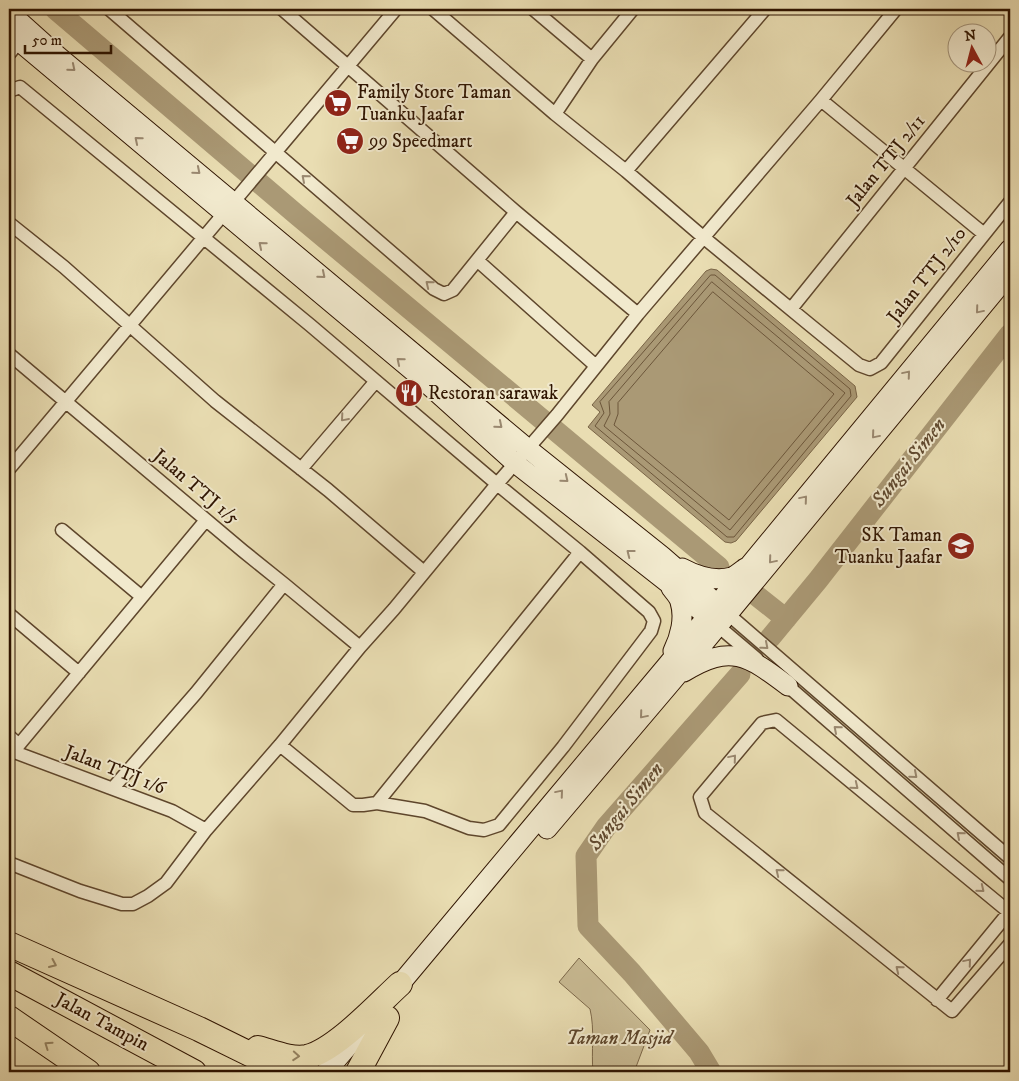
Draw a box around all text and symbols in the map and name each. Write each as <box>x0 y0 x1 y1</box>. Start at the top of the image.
scale bar <box>25 22 111 54</box>
north arrow <box>946 22 996 72</box>
text: N <box>964 26 978 46</box>
text: 50 m <box>32 31 62 50</box>
one-way arrow <box>66 62 75 71</box>
place label: Family Store Taman Tuanku Jaafar <box>357 81 511 126</box>
supermarket icon: Family Store Taman Tuanku Jaafar <box>323 88 353 118</box>
street label: Jalan TTJ 2/11 <box>840 110 930 213</box>
supermarket icon: 99 Speedmart <box>335 126 365 156</box>
place label: 99 Speedmart <box>368 130 472 153</box>
one-way arrow <box>135 138 144 146</box>
one-way arrow <box>191 166 200 175</box>
one-way arrow <box>302 175 311 184</box>
street label: Jalan TTJ 2/10 <box>881 222 972 329</box>
one-way arrow <box>259 241 268 250</box>
one-way arrow <box>316 270 325 279</box>
one-way arrow <box>425 281 434 290</box>
one-way arrow <box>976 305 985 314</box>
one-way arrow <box>397 357 406 366</box>
one-way arrow <box>901 371 910 380</box>
restaurant icon: Restoran sarawak <box>394 378 424 408</box>
place label: Restoran sarawak <box>428 382 559 405</box>
one-way arrow <box>341 412 350 421</box>
water label: Sungai Simen <box>866 413 952 513</box>
one-way arrow <box>494 420 503 429</box>
one-way arrow <box>872 430 881 439</box>
street label: Jalan TTJ 1/5 <box>147 443 244 530</box>
one-way arrow <box>559 473 569 482</box>
one-way arrow <box>798 496 806 505</box>
place label: SK Taman Tuanku Jaafar <box>835 524 942 569</box>
school or university icon: SK Taman Tuanku Jaafar <box>946 531 976 561</box>
one-way arrow <box>627 550 636 558</box>
one-way arrow <box>768 555 777 564</box>
one-way arrow <box>759 640 768 649</box>
one-way arrow <box>640 709 649 718</box>
one-way arrow <box>834 726 843 735</box>
street label: Jalan TTJ 1/6 <box>60 740 170 800</box>
one-way arrow <box>727 754 736 763</box>
water label: Sungai Simen <box>582 758 669 857</box>
one-way arrow <box>908 769 917 778</box>
one-way arrow <box>849 780 858 789</box>
one-way arrow <box>554 790 562 799</box>
one-way arrow <box>957 832 966 841</box>
one-way arrow <box>775 869 784 878</box>
one-way arrow <box>975 883 984 891</box>
one-way arrow <box>48 958 57 969</box>
one-way arrow <box>962 959 970 968</box>
one-way arrow <box>896 967 905 975</box>
street label: Jalan Tampin <box>50 987 153 1056</box>
park label: Taman Masjid <box>566 1027 675 1050</box>
one-way arrow <box>45 1042 54 1051</box>
one-way arrow <box>293 1051 301 1062</box>

